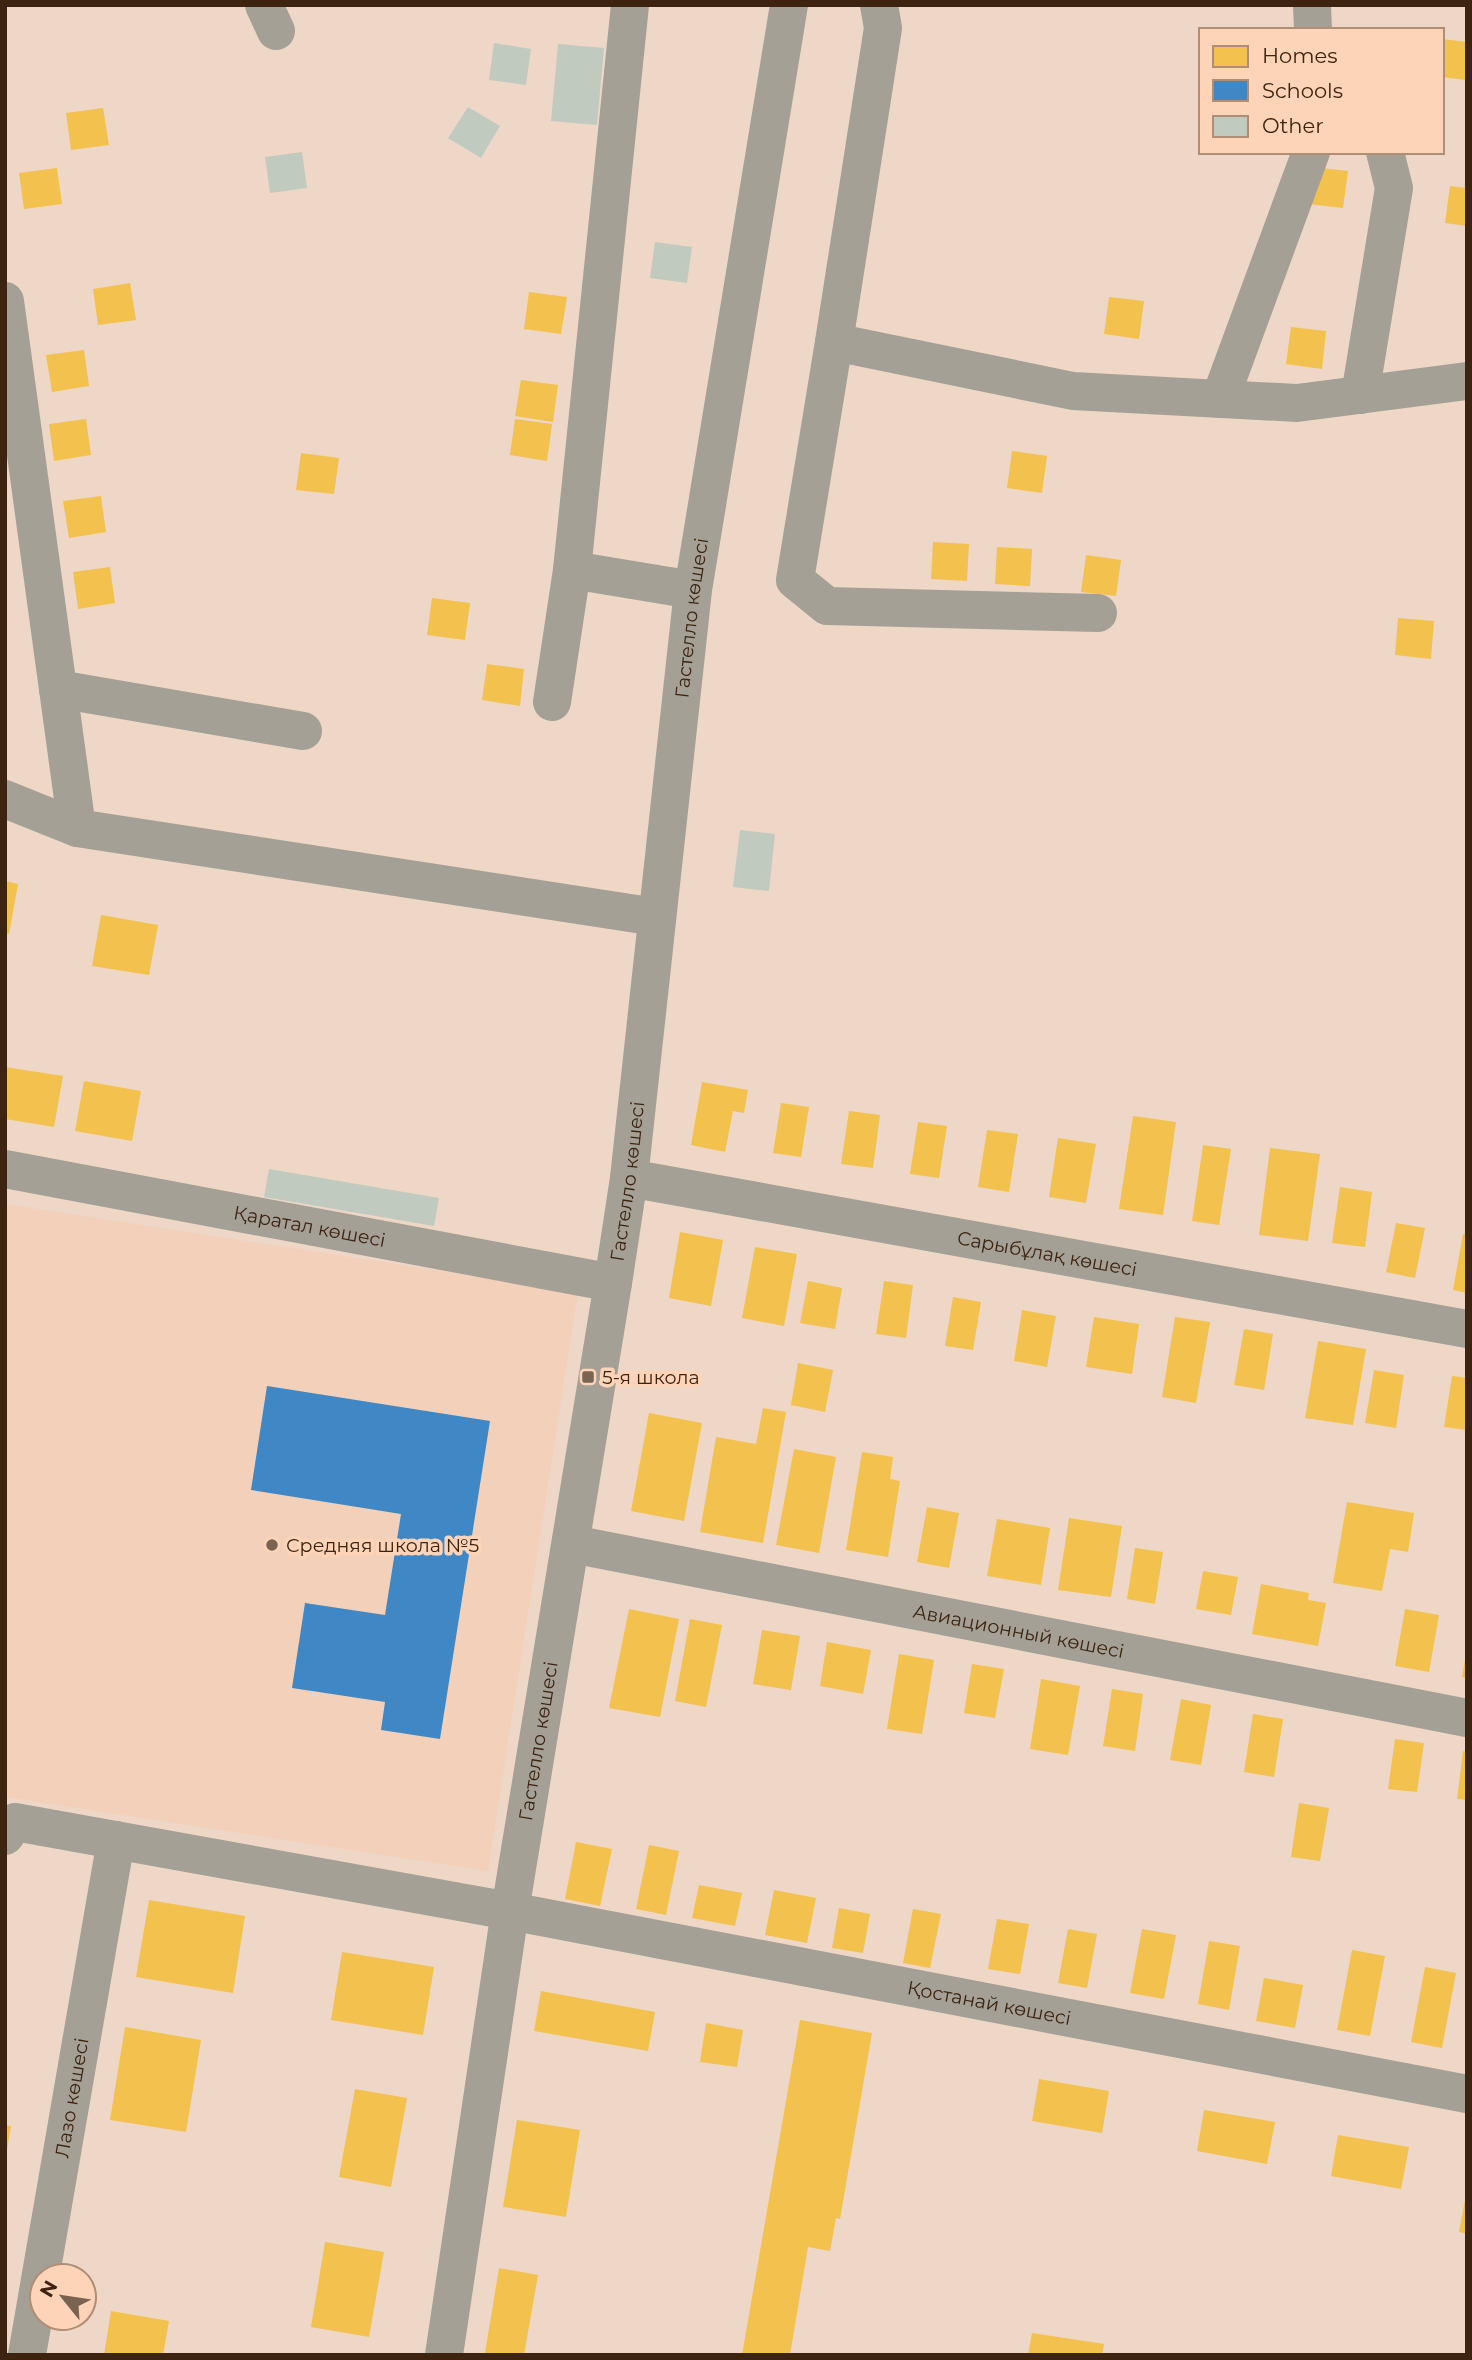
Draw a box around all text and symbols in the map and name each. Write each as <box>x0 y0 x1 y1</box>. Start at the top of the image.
legend <box>1199 28 1444 154</box>
text: Homes <box>1262 43 1337 68</box>
text: Schools <box>1262 78 1343 103</box>
text: Other <box>1262 113 1324 138</box>
street label: Гастелло көшесі <box>670 536 713 699</box>
street label: Гастелло көшесі <box>605 1100 649 1263</box>
street label: Қаратал көшесі <box>232 1201 388 1252</box>
street label: Сарыбұлақ көшесі <box>955 1226 1139 1281</box>
place label: 5-я школа <box>602 1366 700 1389</box>
marker: 5-я школа <box>580 1369 596 1385</box>
place label: Средняя школа №5 <box>286 1534 480 1557</box>
marker: Средняя школа №5 <box>264 1537 280 1553</box>
street label: Авиационный көшесі <box>911 1600 1126 1663</box>
street label: Гастелло көшесі <box>514 1660 563 1823</box>
street label: Қостанай көшесі <box>905 1976 1073 2030</box>
street label: Лазо көшесі <box>50 2036 94 2160</box>
north arrow <box>28 2262 98 2332</box>
text: N <box>35 2276 63 2301</box>

